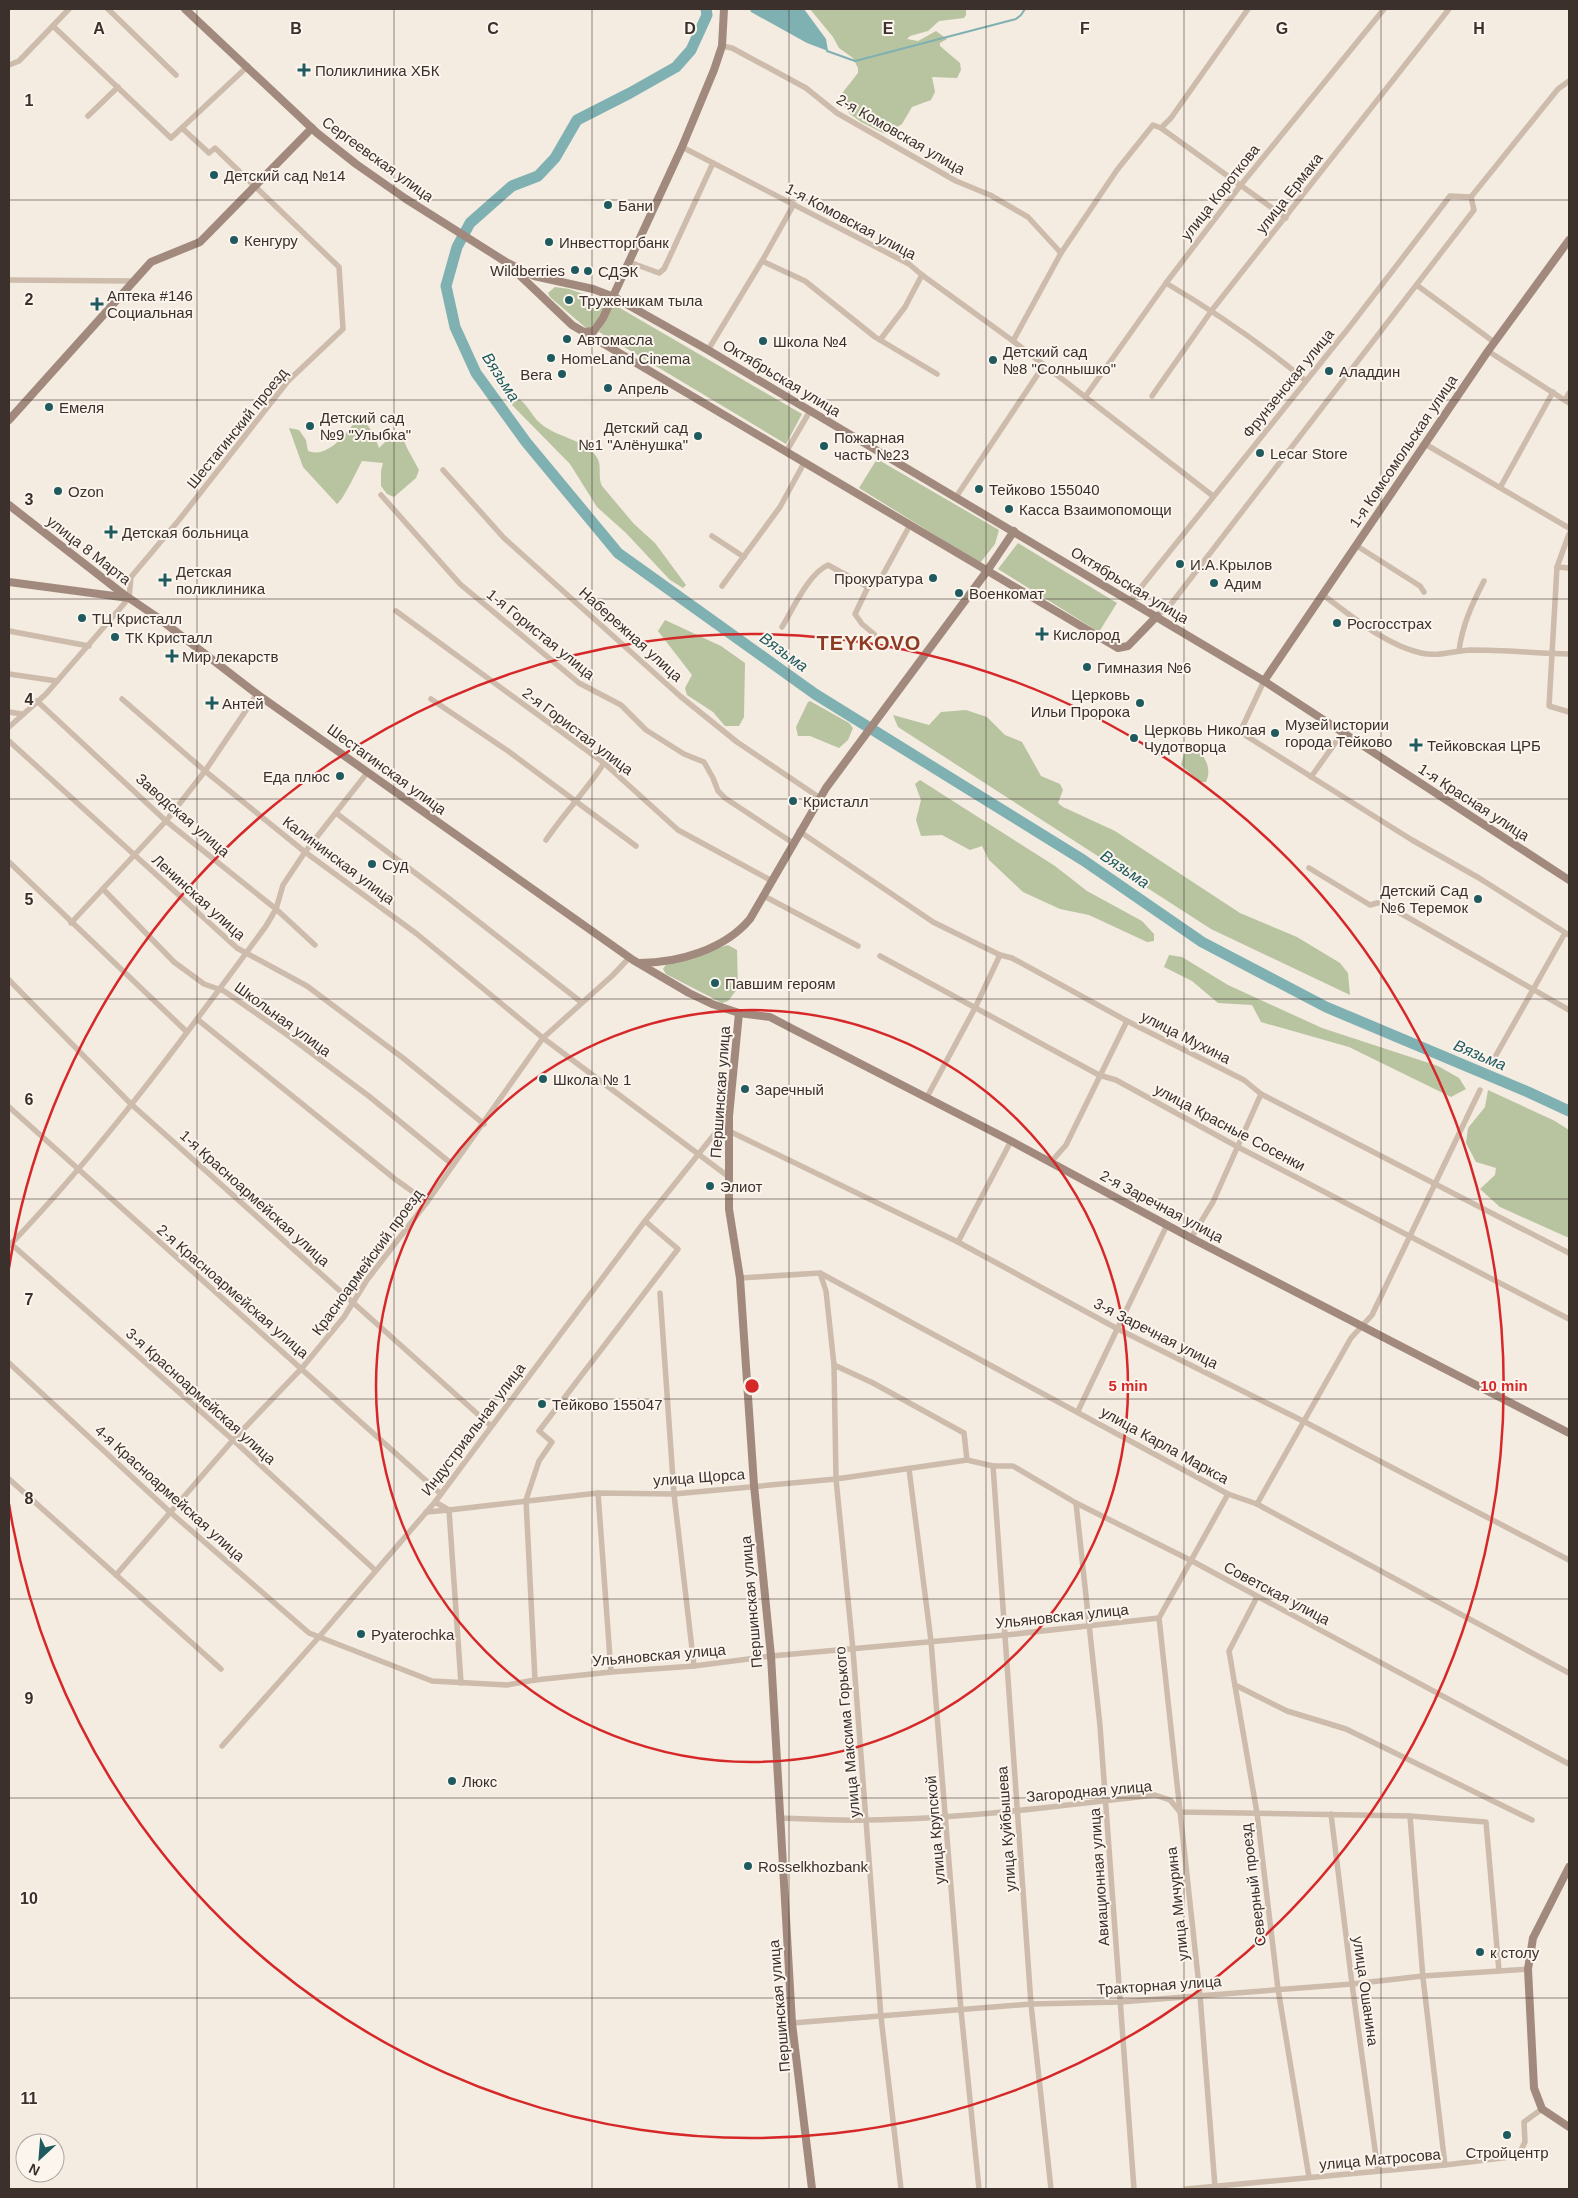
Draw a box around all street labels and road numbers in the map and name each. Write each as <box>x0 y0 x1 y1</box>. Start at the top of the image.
street label: 2-я Комовская улица <box>834 90 969 178</box>
street label: Сергеевская улица <box>319 113 437 205</box>
street label: улица Короткова <box>1177 140 1263 243</box>
street label: улица Ермака <box>1252 149 1326 237</box>
street label: 1-я Комовская улица <box>783 179 920 263</box>
street label: Фрунзенская улица <box>1239 325 1337 441</box>
street label: Октябрьская улица <box>720 336 845 420</box>
street label: Шестагинский проезд <box>183 364 291 492</box>
street label: 1-я Комсомольская улица <box>1346 371 1461 530</box>
street label: улица 8 Марта <box>44 512 135 588</box>
street label: Октябрьская улица <box>1068 543 1193 627</box>
street label: Набережная улица <box>576 583 686 685</box>
street label: 1-я Гористая улица <box>484 585 599 683</box>
street label: 2-я Гористая улица <box>519 684 637 778</box>
street label: Шестагинская улица <box>324 720 450 818</box>
street label: 1-я Красная улица <box>1415 760 1533 845</box>
street label: Заводская улица <box>133 770 234 861</box>
street label: Калининская улица <box>280 812 399 908</box>
street label: Ленинская улица <box>149 851 250 944</box>
street label: Школьная улица <box>231 978 335 1060</box>
street label: улица Мухина <box>1138 1007 1234 1067</box>
street label: Першинская улица <box>707 1025 733 1159</box>
street label: улица Красные Сосенки <box>1152 1080 1308 1174</box>
street label: 1-я Красноармейская улица <box>177 1126 334 1270</box>
street label: 2-я Заречная улица <box>1097 1166 1227 1246</box>
street label: Красноармейский проезд <box>308 1185 426 1338</box>
street label: 2-я Красноармейская улица <box>154 1221 313 1362</box>
street label: 3-я Заречная улица <box>1091 1294 1222 1372</box>
street label: 3-я Красноармейская улица <box>123 1324 280 1468</box>
street label: Индустриальная улица <box>418 1359 529 1499</box>
street label: улица Карла Маркса <box>1098 1403 1232 1488</box>
street label: 4-я Красноармейская улица <box>92 1421 249 1565</box>
street label: улица Щорса <box>653 1465 746 1489</box>
street label: Першинская улица <box>737 1535 765 1669</box>
street label: Советская улица <box>1221 1558 1334 1628</box>
street label: Ульяновская улица <box>995 1600 1130 1631</box>
street label: Ульяновская улица <box>592 1641 727 1669</box>
street label: улица Максима Горького <box>831 1646 863 1818</box>
street label: улица Куйбышева <box>993 1765 1019 1892</box>
street label: улица Крупской <box>922 1775 948 1885</box>
street label: Загородная улица <box>1025 1777 1153 1805</box>
street label: Авиационная улица <box>1086 1807 1112 1947</box>
street label: Северный проезд <box>1237 1822 1269 1947</box>
street label: улица Мичурина <box>1162 1845 1191 1962</box>
street label: улица Ошанина <box>1350 1935 1382 2048</box>
street label: Першинская улица <box>765 1939 793 2073</box>
street label: Тракторная улица <box>1096 1972 1223 1998</box>
street label: улица Матросова <box>1319 2145 1442 2173</box>

